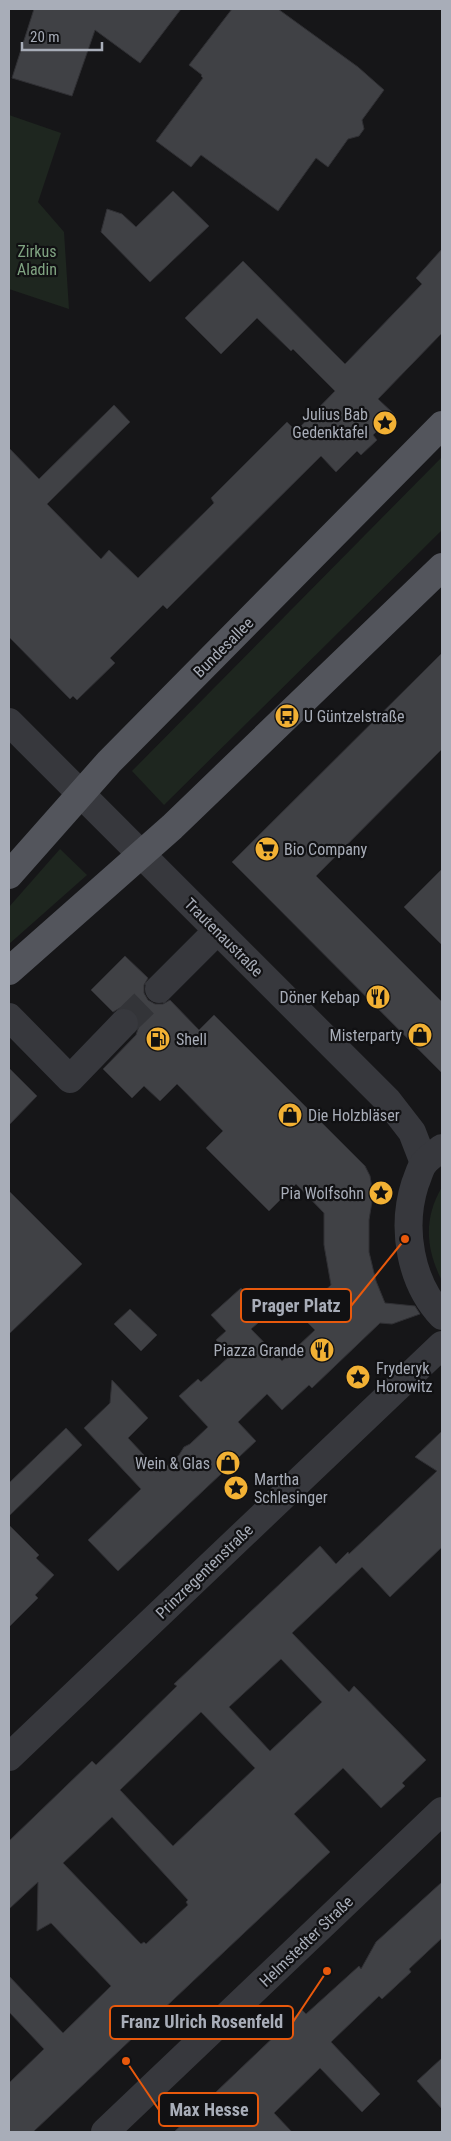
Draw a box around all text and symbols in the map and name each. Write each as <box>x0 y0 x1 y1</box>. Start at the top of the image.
scale bar <box>22 20 102 52</box>
text: 20 m <box>30 28 60 46</box>
park label: Zirkus Aladin <box>17 242 57 279</box>
place label: Julius Bab Gedenktafel <box>292 405 368 442</box>
place icon: Julius Bab Gedenktafel <box>372 410 398 436</box>
street label: Bundesallee <box>189 613 257 681</box>
bus stop icon: U Güntzelstraße <box>274 703 300 729</box>
place label: U Güntzelstraße <box>304 707 405 726</box>
supermarket icon: Bio Company <box>254 836 280 862</box>
place label: Bio Company <box>284 840 368 859</box>
street label: Trautenaustraße <box>180 894 267 981</box>
restaurant icon: Döner Kebap <box>365 984 391 1010</box>
place label: Döner Kebap <box>280 988 360 1007</box>
shop icon: Misterparty <box>407 1022 433 1048</box>
fuel station icon: Shell <box>145 1026 171 1052</box>
place label: Misterparty <box>330 1026 402 1045</box>
place label: Shell <box>176 1030 207 1049</box>
shop icon: Die Holzbläser <box>277 1102 303 1128</box>
place label: Die Holzbläser <box>308 1106 400 1125</box>
place icon: Pia Wolfsohn <box>368 1180 394 1206</box>
place label: Pia Wolfsohn <box>281 1184 364 1203</box>
callout: Prager Platz <box>241 1289 351 1322</box>
text: Prager Platz <box>251 1295 341 1316</box>
restaurant icon: Piazza Grande <box>309 1337 335 1363</box>
place label: Piazza Grande <box>214 1341 304 1360</box>
place label: Fryderyk Horowitz <box>376 1359 433 1396</box>
place icon: Fryderyk Horowitz <box>345 1364 371 1390</box>
shop icon: Wein & Glas <box>215 1450 241 1476</box>
place label: Wein & Glas <box>135 1454 210 1473</box>
place label: Martha Schlesinger <box>254 1470 328 1507</box>
place icon: Martha Schlesinger <box>223 1475 249 1501</box>
street label: Prinzregentenstraße <box>152 1520 257 1623</box>
street label: Helmstedter Straße <box>256 1892 357 1991</box>
callout: Franz Ulrich Rosenfeld <box>110 2006 293 2039</box>
text: Franz Ulrich Rosenfeld <box>121 2011 283 2032</box>
callout: Max Hesse <box>159 2093 258 2126</box>
text: Max Hesse <box>169 2099 249 2120</box>

